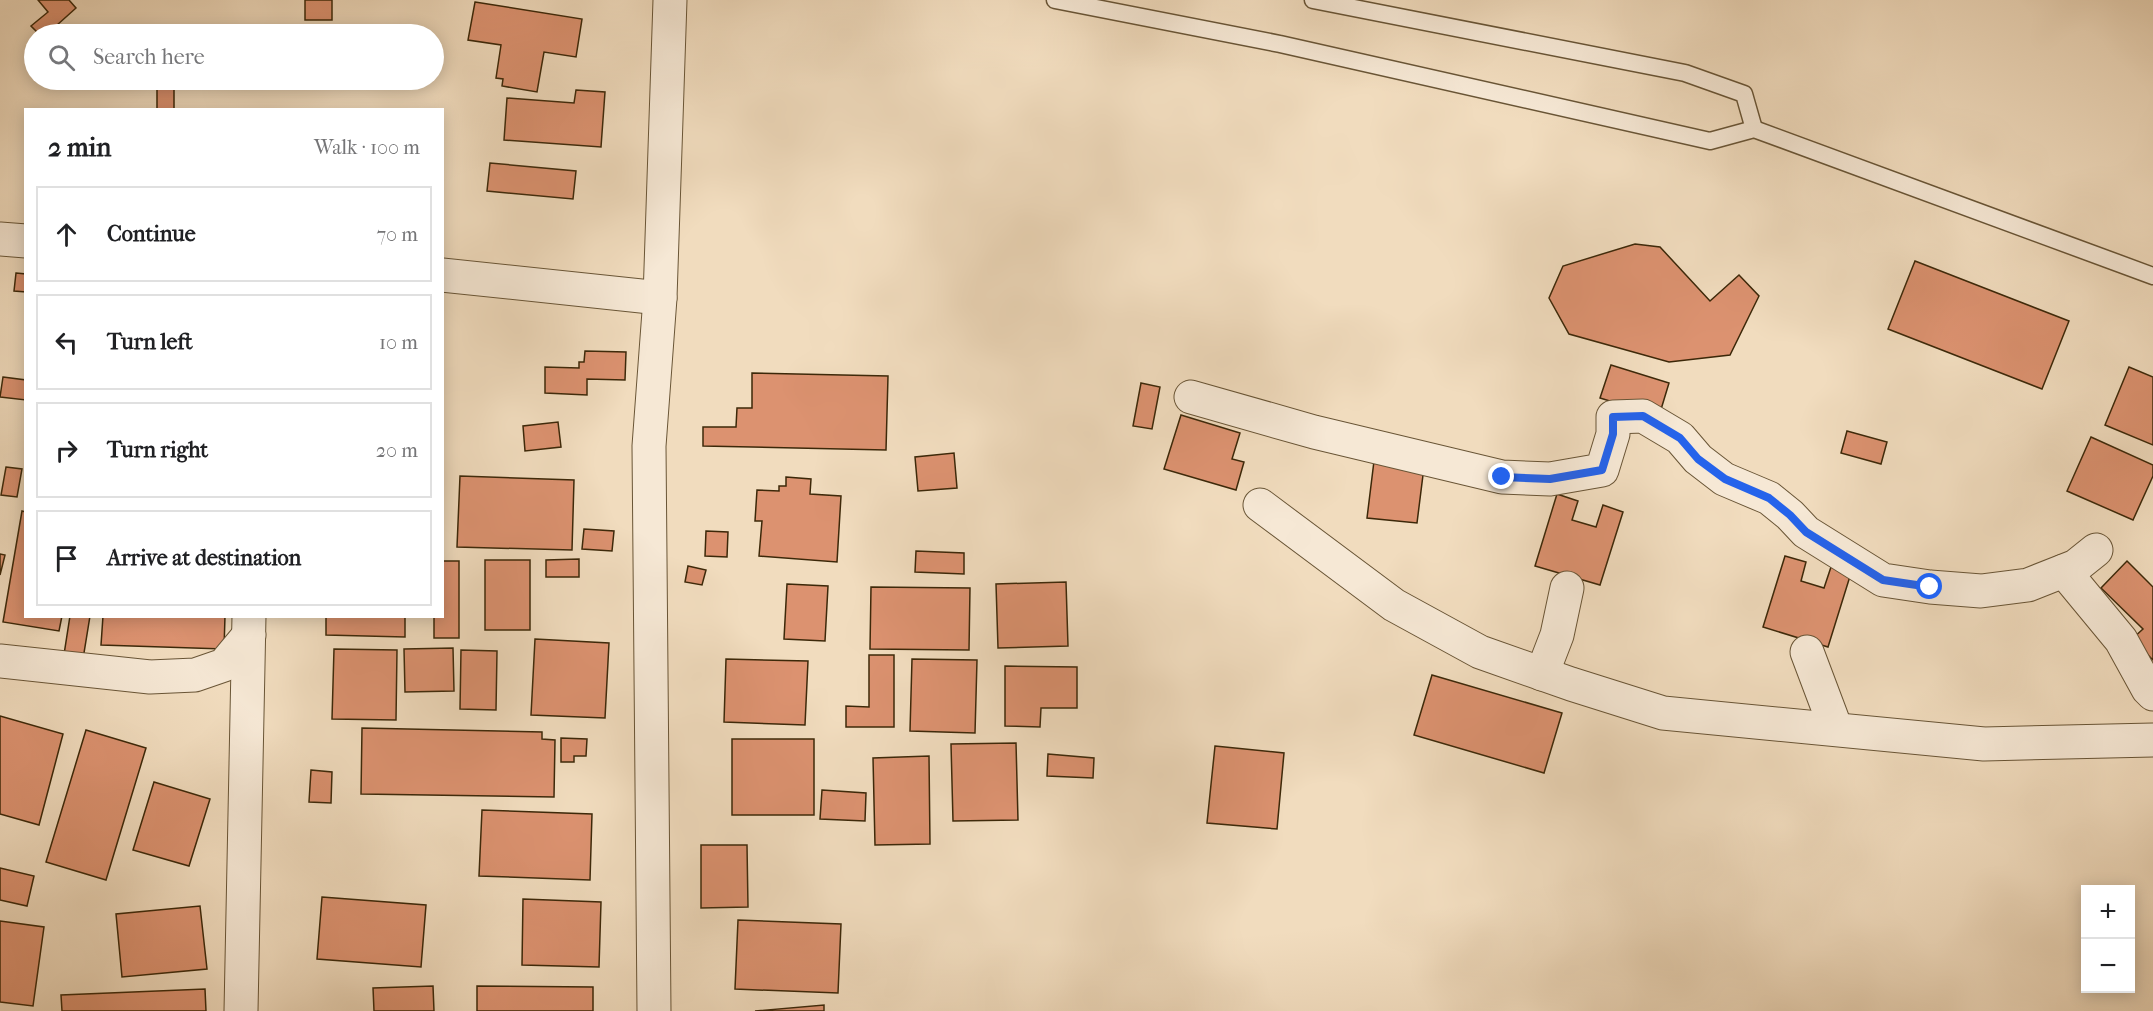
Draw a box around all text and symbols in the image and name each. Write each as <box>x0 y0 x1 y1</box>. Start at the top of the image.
search box <box>24 24 444 90</box>
icon: search <box>45 41 78 74</box>
text: Search here <box>93 44 205 70</box>
text: 2 min <box>48 132 111 163</box>
text: Walk · 100 m <box>314 136 420 159</box>
icon: ahead <box>50 218 83 251</box>
text: Continue <box>107 221 196 247</box>
text: 70 m <box>376 223 418 246</box>
icon: left <box>50 326 83 359</box>
text: Turn left <box>107 329 193 355</box>
text: 10 m <box>379 331 418 354</box>
icon: right <box>50 434 83 467</box>
text: Turn right <box>107 437 208 463</box>
text: 20 m <box>376 439 418 462</box>
route end <box>1488 463 1514 489</box>
icon: arrive <box>50 542 83 575</box>
text: Arrive at destination <box>107 545 301 571</box>
route start <box>1916 573 1942 599</box>
map controls <box>2081 885 2135 993</box>
button: + <box>2081 885 2135 939</box>
button: − <box>2081 939 2135 993</box>

